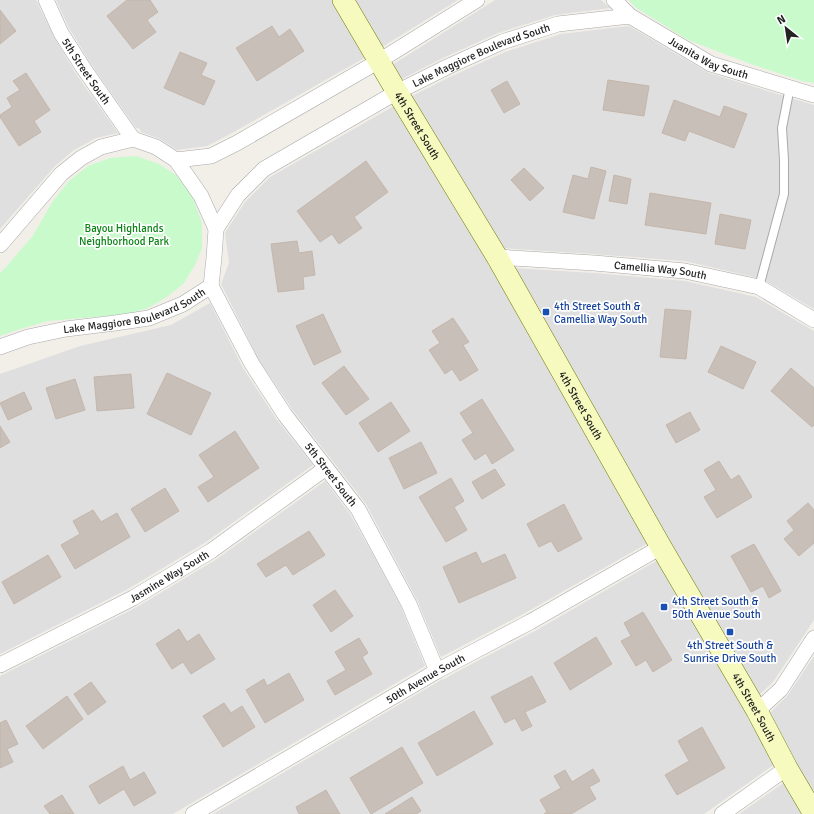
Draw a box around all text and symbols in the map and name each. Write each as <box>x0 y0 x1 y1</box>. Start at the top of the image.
north arrow <box>766 8 806 48</box>
text: N <box>775 12 788 27</box>
street label: Lake Maggiore Boulevard South <box>410 21 552 90</box>
street label: Juanita Way South <box>666 34 750 81</box>
street label: 5th Street South <box>59 36 113 107</box>
street label: 4th Street South <box>392 89 443 162</box>
park label: Bayou Highlands Neighborhood Park <box>79 222 170 248</box>
street label: Camellia Way South <box>613 258 708 282</box>
street label: Lake Maggiore Boulevard South <box>62 285 208 336</box>
place label: 4th Street South & Camellia Way South <box>554 300 647 326</box>
marker: 4th Street South & Camellia Way South <box>541 307 551 317</box>
street label: 4th Street South <box>556 369 606 442</box>
street label: 5th Street South <box>302 440 360 509</box>
street label: Jasmine Way South <box>127 547 211 605</box>
place label: 4th Street South & 50th Avenue South <box>672 595 761 621</box>
marker: 4th Street South & 50th Avenue South <box>659 602 669 612</box>
marker: 4th Street South & Sunrise Drive South <box>725 627 735 637</box>
place label: 4th Street South & Sunrise Drive South <box>684 639 776 665</box>
street label: 50th Avenue South <box>383 651 467 706</box>
street label: 4th Street South <box>729 670 778 744</box>

